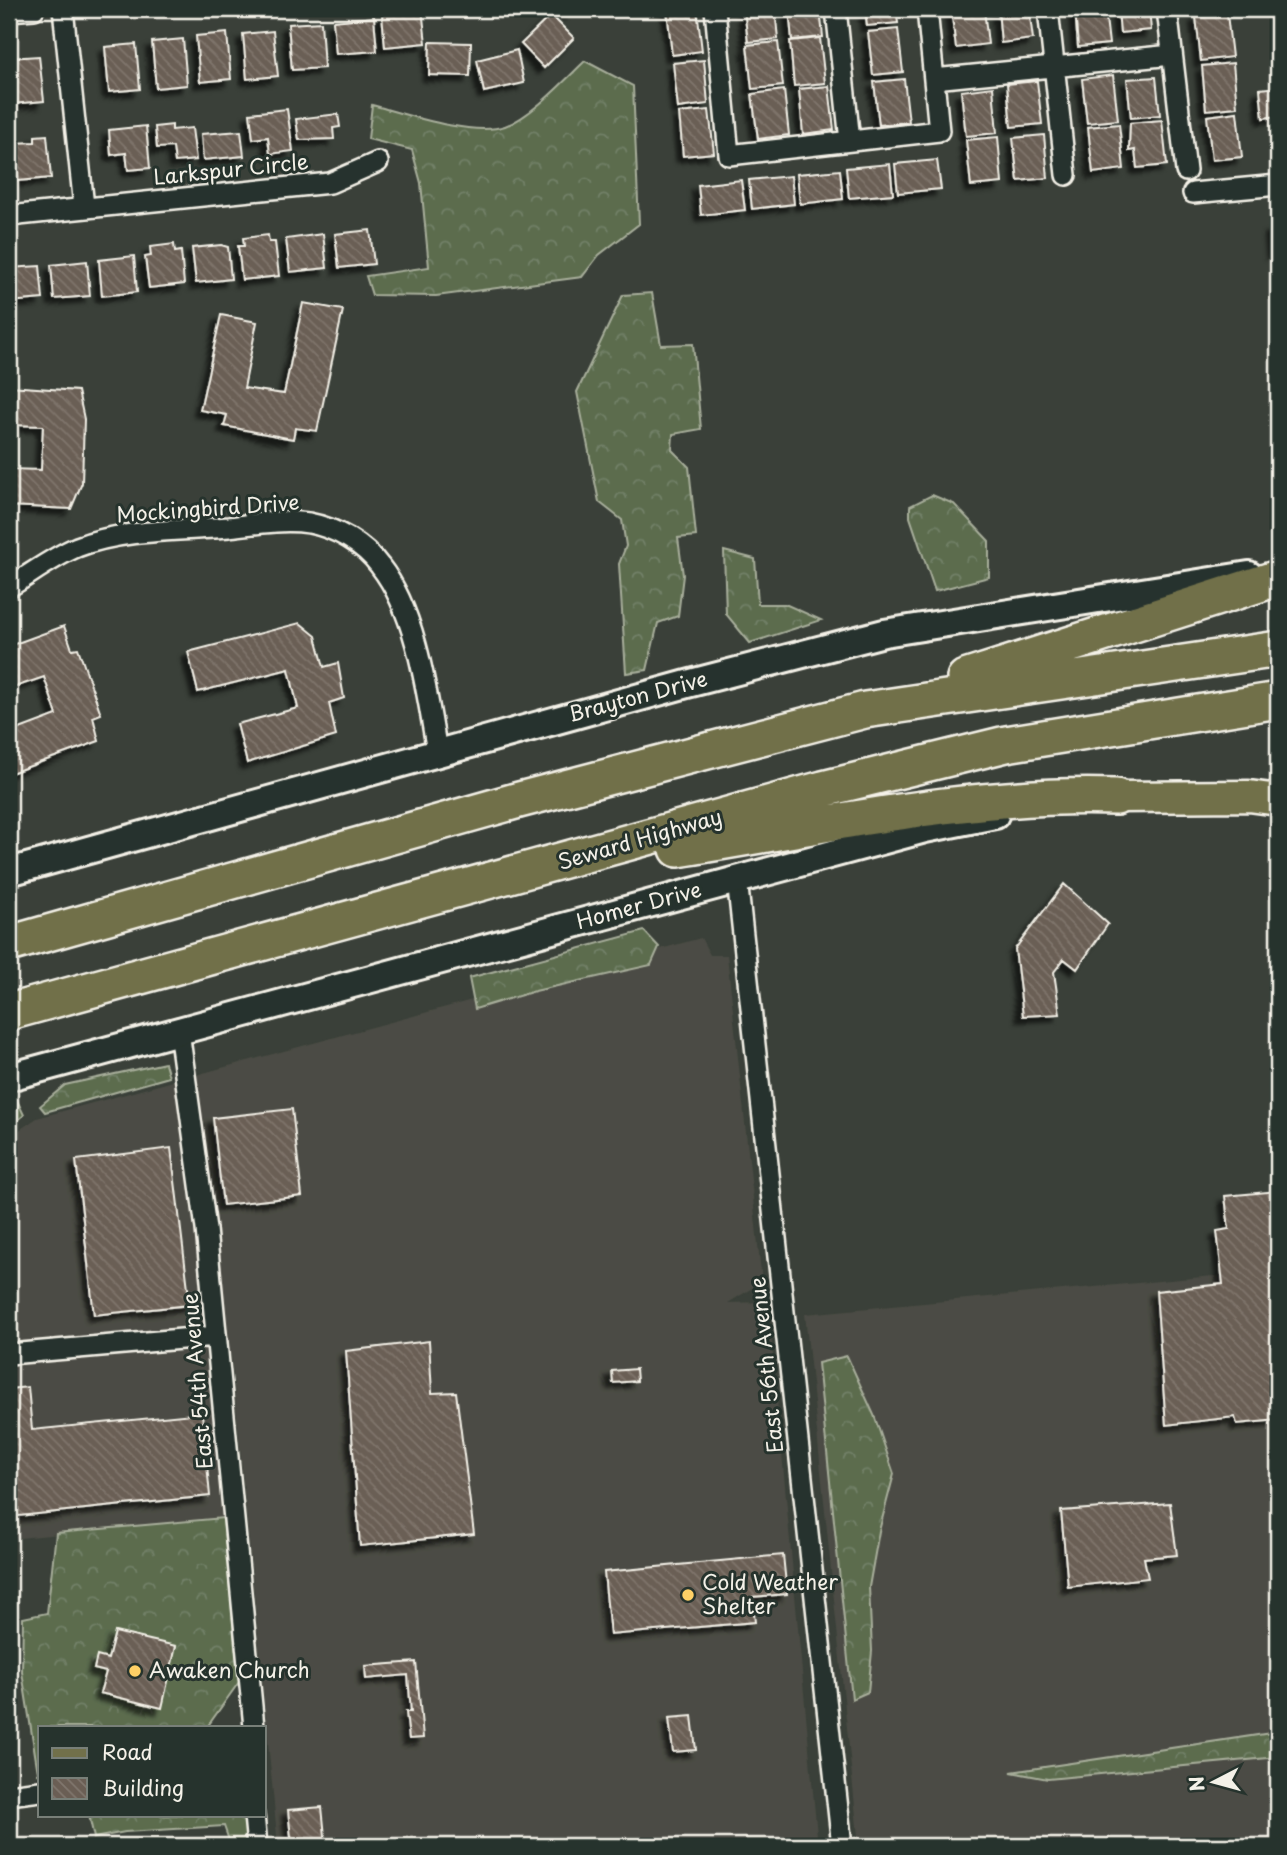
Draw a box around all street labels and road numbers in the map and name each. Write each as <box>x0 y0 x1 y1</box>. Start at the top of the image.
street label: Larkspur Circle <box>152 144 310 192</box>
street label: Mockingbird Drive <box>115 485 300 529</box>
street label: Brayton Drive <box>564 661 711 729</box>
street label: Seward Highway <box>554 799 725 877</box>
street label: Homer Drive <box>572 872 705 936</box>
street label: East 56th Avenue <box>740 1276 790 1455</box>
street label: East 54th Avenue <box>172 1292 220 1471</box>

